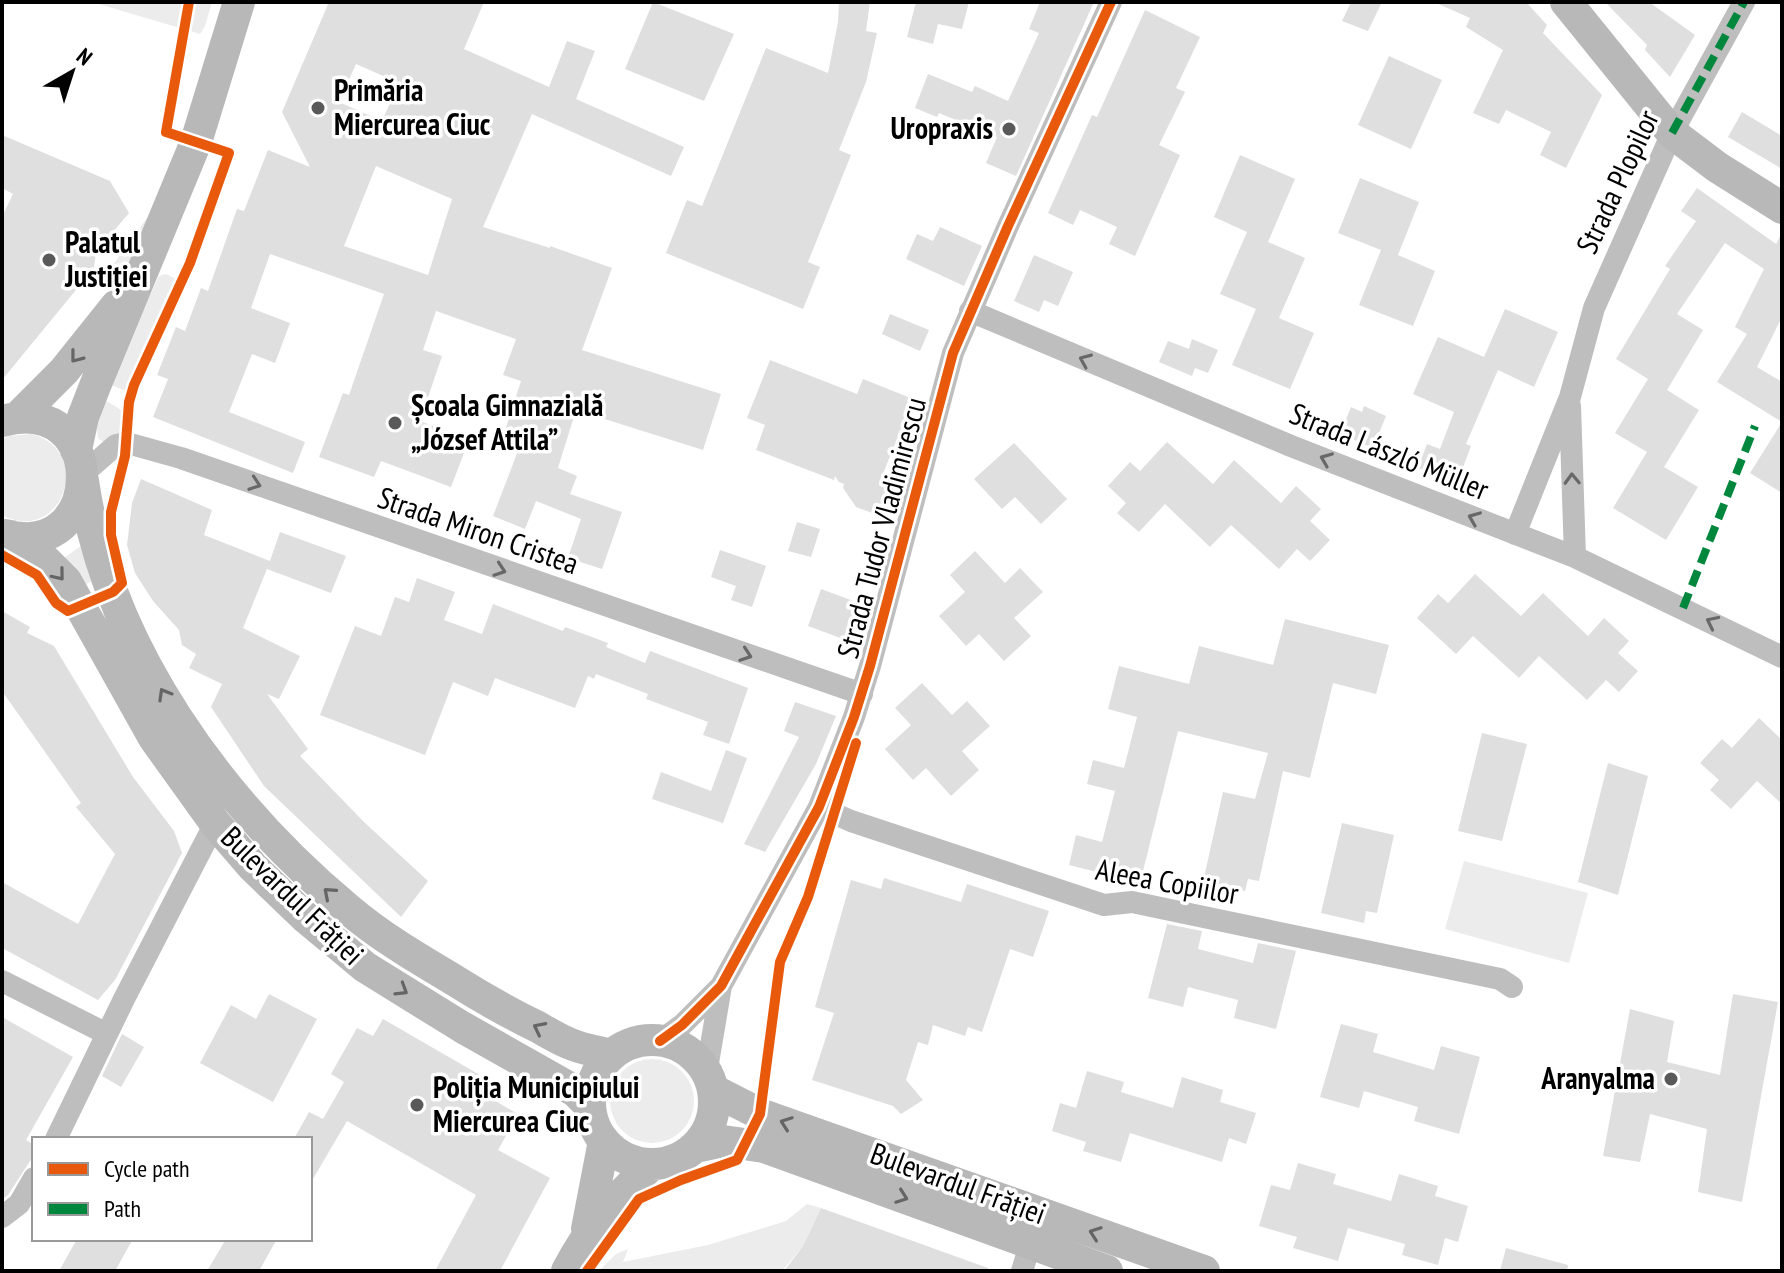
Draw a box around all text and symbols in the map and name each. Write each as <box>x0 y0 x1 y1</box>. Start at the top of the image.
north arrow <box>32 32 112 112</box>
text: N <box>71 42 98 71</box>
place label: Primăria Miercurea Ciuc <box>334 70 491 143</box>
marker: Primăria Miercurea Ciuc <box>309 99 327 117</box>
street label: Strada Plopilor <box>1566 103 1667 259</box>
place label: Uropraxis <box>890 108 993 147</box>
marker: Uropraxis <box>1000 120 1018 138</box>
place label: Palatul Justiției <box>64 222 148 296</box>
marker: Palatul Justiției <box>40 251 58 269</box>
one-way arrow <box>71 348 85 363</box>
one-way arrow <box>1079 353 1093 369</box>
place label: Școala Gimnazială „József Attila” <box>411 385 603 458</box>
street label: Strada Tudor Vladimirescu <box>827 393 934 662</box>
street label: Strada László Müller <box>1284 393 1495 509</box>
marker: Școala Gimnazială „József Attila” <box>386 414 404 432</box>
one-way arrow <box>1320 452 1334 469</box>
one-way arrow <box>1564 472 1581 485</box>
one-way arrow <box>247 475 261 491</box>
street label: Strada Miron Cristea <box>373 477 584 582</box>
one-way arrow <box>1468 511 1482 528</box>
one-way arrow <box>493 561 507 577</box>
one-way arrow <box>50 566 64 581</box>
one-way arrow <box>1706 616 1721 632</box>
one-way arrow <box>738 645 752 661</box>
one-way arrow <box>158 688 174 702</box>
street label: Bulevardul Frăției <box>213 817 373 973</box>
street label: Aleea Copiilor <box>1093 849 1242 912</box>
one-way arrow <box>323 888 338 902</box>
one-way arrow <box>393 981 408 996</box>
one-way arrow <box>532 1022 547 1037</box>
place label: Aranyalma <box>1540 1058 1655 1097</box>
place label: Poliția Municipiului Miercurea Ciuc <box>433 1067 640 1140</box>
marker: Aranyalma <box>1662 1070 1680 1088</box>
marker: Poliția Municipiului Miercurea Ciuc <box>408 1096 426 1114</box>
one-way arrow <box>779 1116 793 1133</box>
street label: Bulevardul Frăției <box>866 1133 1051 1232</box>
legend <box>32 1137 312 1241</box>
text: Cycle path <box>104 1153 190 1184</box>
one-way arrow <box>895 1188 909 1204</box>
text: Path <box>104 1193 141 1224</box>
one-way arrow <box>1089 1226 1103 1242</box>

